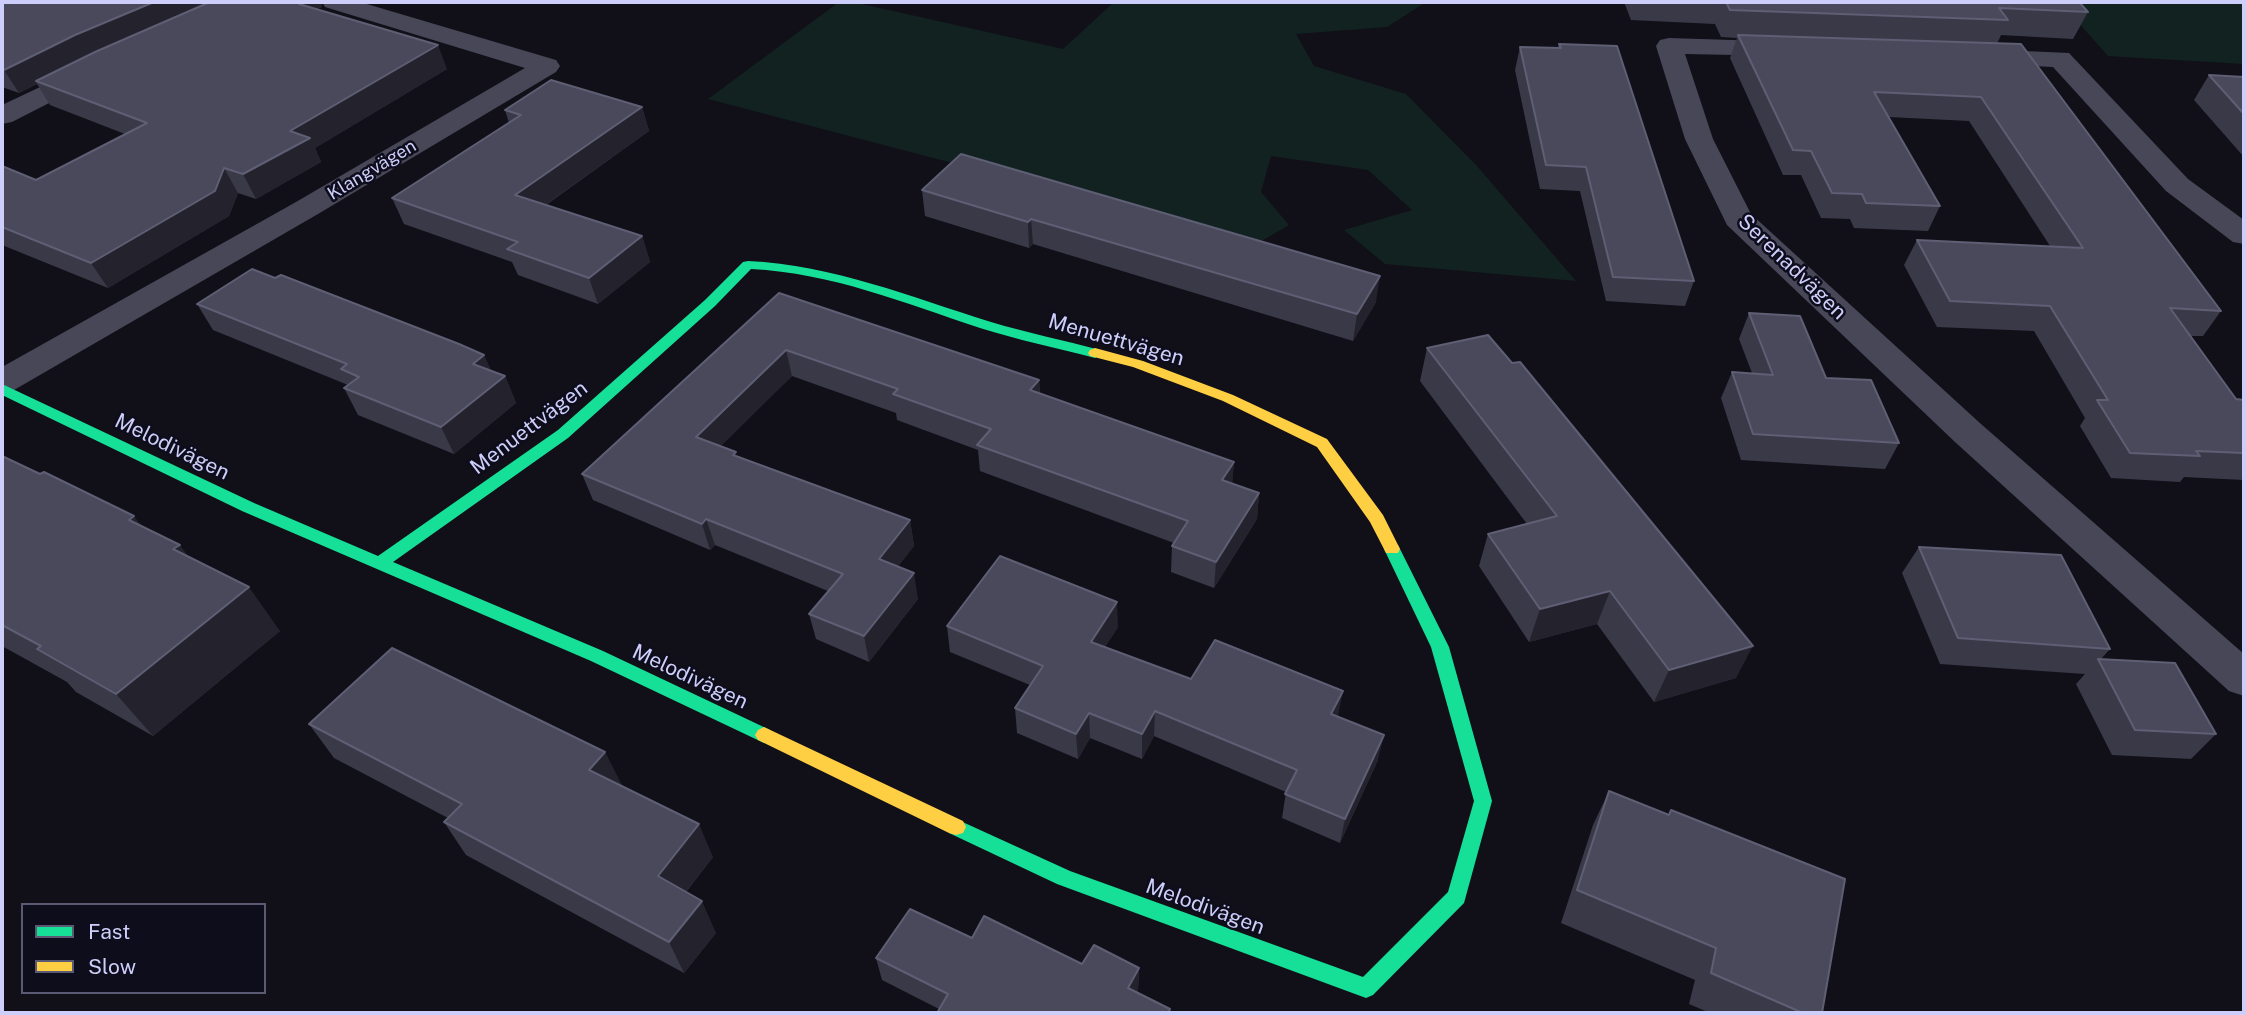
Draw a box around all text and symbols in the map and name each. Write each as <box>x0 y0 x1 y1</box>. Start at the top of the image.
street label: Klangvägen <box>324 135 420 205</box>
street label: Serenadvägen <box>1733 209 1851 325</box>
street label: Menuettvägen <box>1045 309 1187 371</box>
street label: Menuettvägen <box>465 376 593 480</box>
street label: Melodivägen <box>110 408 234 486</box>
street label: Melodivägen <box>628 639 752 715</box>
street label: Melodivägen <box>1142 874 1268 940</box>
legend <box>21 903 266 994</box>
text: Fast <box>88 919 130 944</box>
text: Slow <box>88 954 136 979</box>

